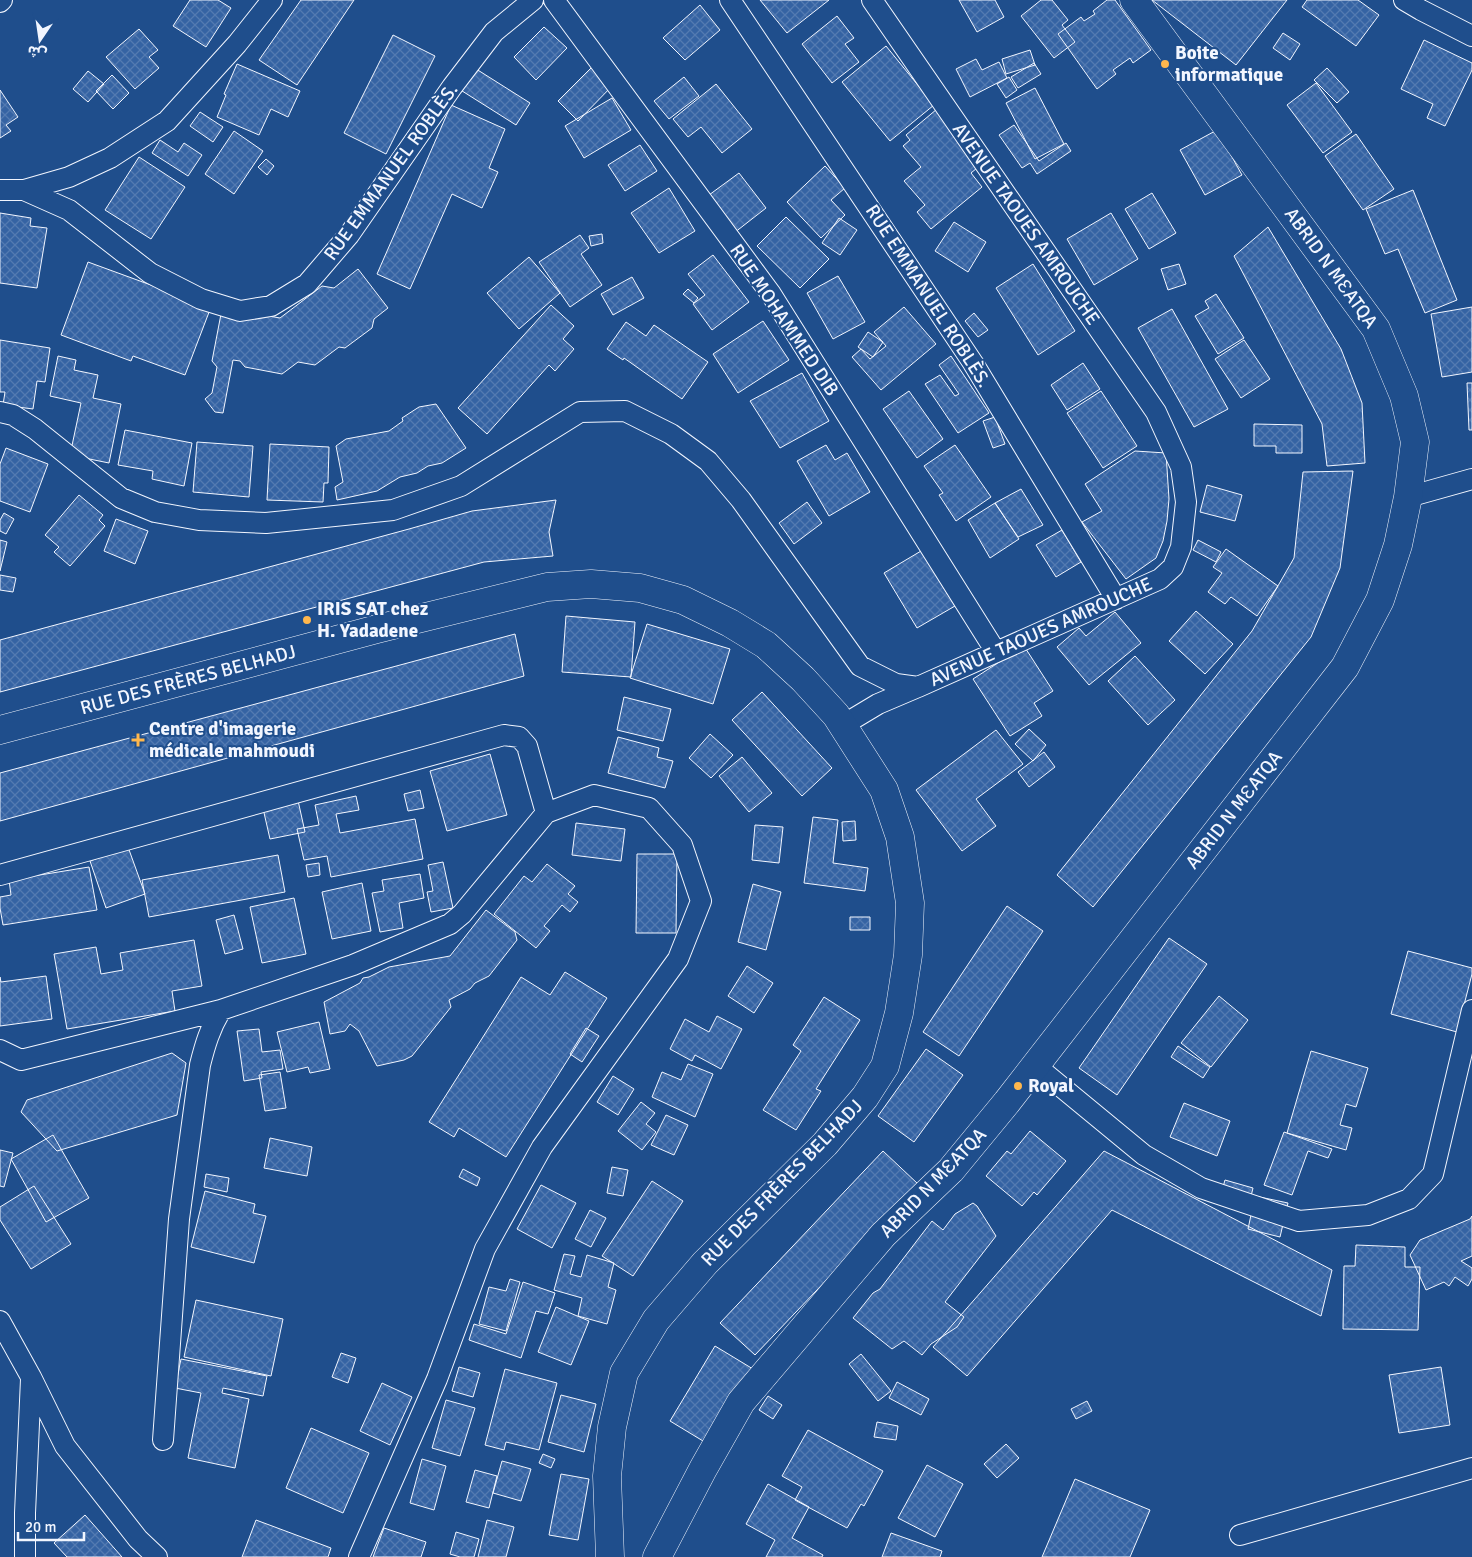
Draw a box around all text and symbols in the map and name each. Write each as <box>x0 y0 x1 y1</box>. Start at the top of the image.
north arrow <box>15 15 65 65</box>
place label: Boite informatique <box>1175 41 1283 87</box>
text: ش <box>26 42 48 63</box>
marker: Boite informatique <box>1159 58 1171 70</box>
street label: RUE EMMANUEL ROBLÈS. <box>319 79 463 265</box>
street label: AVENUE TAOUES AMROUCHE <box>947 118 1105 330</box>
street label: RUE EMMANUEL ROBLÈS. <box>860 200 996 392</box>
street label: ABRID N MƐATQA <box>1279 203 1383 333</box>
street label: RUE MOHAMMED DIB <box>724 239 844 401</box>
street label: AVENUE TAOUES AMROUCHE <box>926 572 1156 692</box>
place label: IRIS SAT chez H. Yadadene <box>317 597 429 643</box>
marker: IRIS SAT chez H. Yadadene <box>301 614 313 626</box>
street label: RUE DES FRÈRES BELHADJ <box>77 640 299 720</box>
place label: Centre d'imagerie médicale mahmoudi <box>149 717 315 763</box>
marker: Centre d'imagerie médicale mahmoudi <box>131 733 145 747</box>
street label: ABRID N MƐATQA <box>1180 746 1288 874</box>
place label: Royal <box>1028 1074 1074 1098</box>
marker: Royal <box>1012 1080 1024 1092</box>
street label: RUE DES FRÈRES BELHADJ <box>696 1095 868 1271</box>
street label: ABRID N MƐATQA <box>874 1123 992 1243</box>
scale bar <box>18 1510 84 1542</box>
text: 20 m <box>25 1518 56 1536</box>

